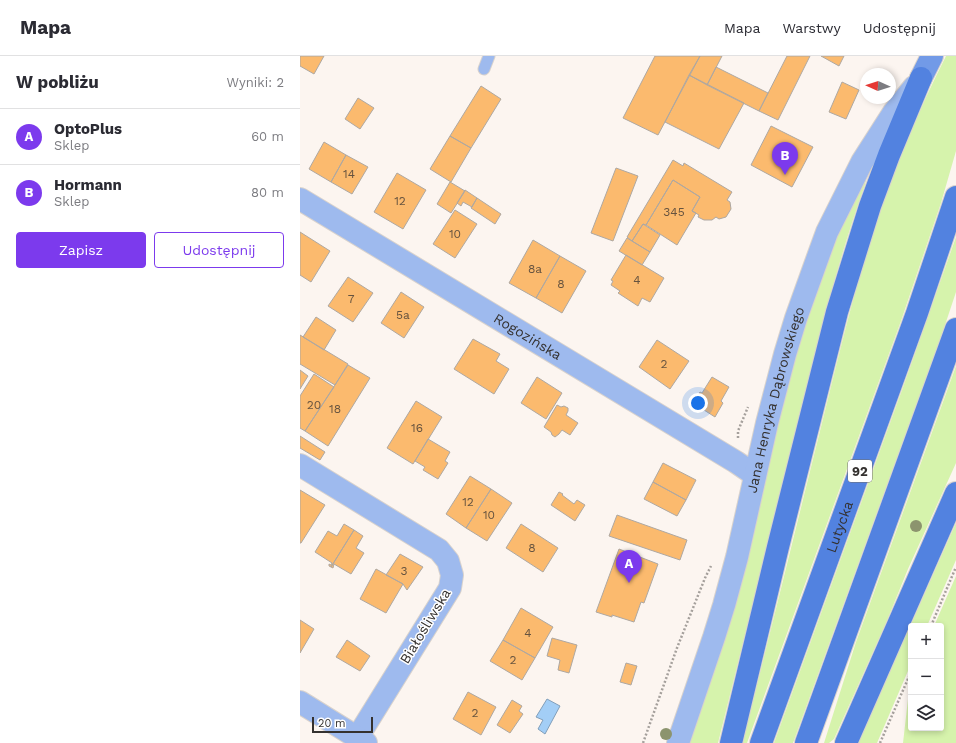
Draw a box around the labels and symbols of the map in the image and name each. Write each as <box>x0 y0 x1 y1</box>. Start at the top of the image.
north arrow <box>860 68 896 104</box>
pin: B <box>772 142 798 175</box>
house number: 14 <box>343 167 355 181</box>
house number: 12 <box>394 194 406 208</box>
house number: 345 <box>663 205 685 219</box>
house number: 10 <box>449 227 461 241</box>
house number: 8a <box>528 262 542 276</box>
house number: 4 <box>633 273 641 287</box>
house number: 8 <box>557 277 565 291</box>
house number: 7 <box>348 292 355 306</box>
street label: Jana Henryka Dąbrowskiego <box>744 305 807 494</box>
house number: 5a <box>396 308 410 322</box>
street label: Rogozińska <box>491 310 565 363</box>
house number: 2 <box>661 357 668 371</box>
your location <box>688 393 708 413</box>
house number: 20 <box>307 398 321 412</box>
house number: 18 <box>329 402 341 416</box>
house number: 16 <box>411 421 423 435</box>
road number: 92 <box>848 460 872 482</box>
house number: 12 <box>462 495 474 509</box>
street label: Lutycka <box>823 499 856 555</box>
house number: 10 <box>483 508 495 522</box>
house number: 8 <box>528 541 536 555</box>
pin: A <box>616 550 642 583</box>
house number: 3 <box>401 564 408 578</box>
street label: Białośliwska <box>396 586 454 666</box>
house number: 4 <box>524 626 532 640</box>
house number: 2 <box>510 653 517 667</box>
house number: 2 <box>472 706 479 720</box>
scale bar <box>312 715 373 734</box>

